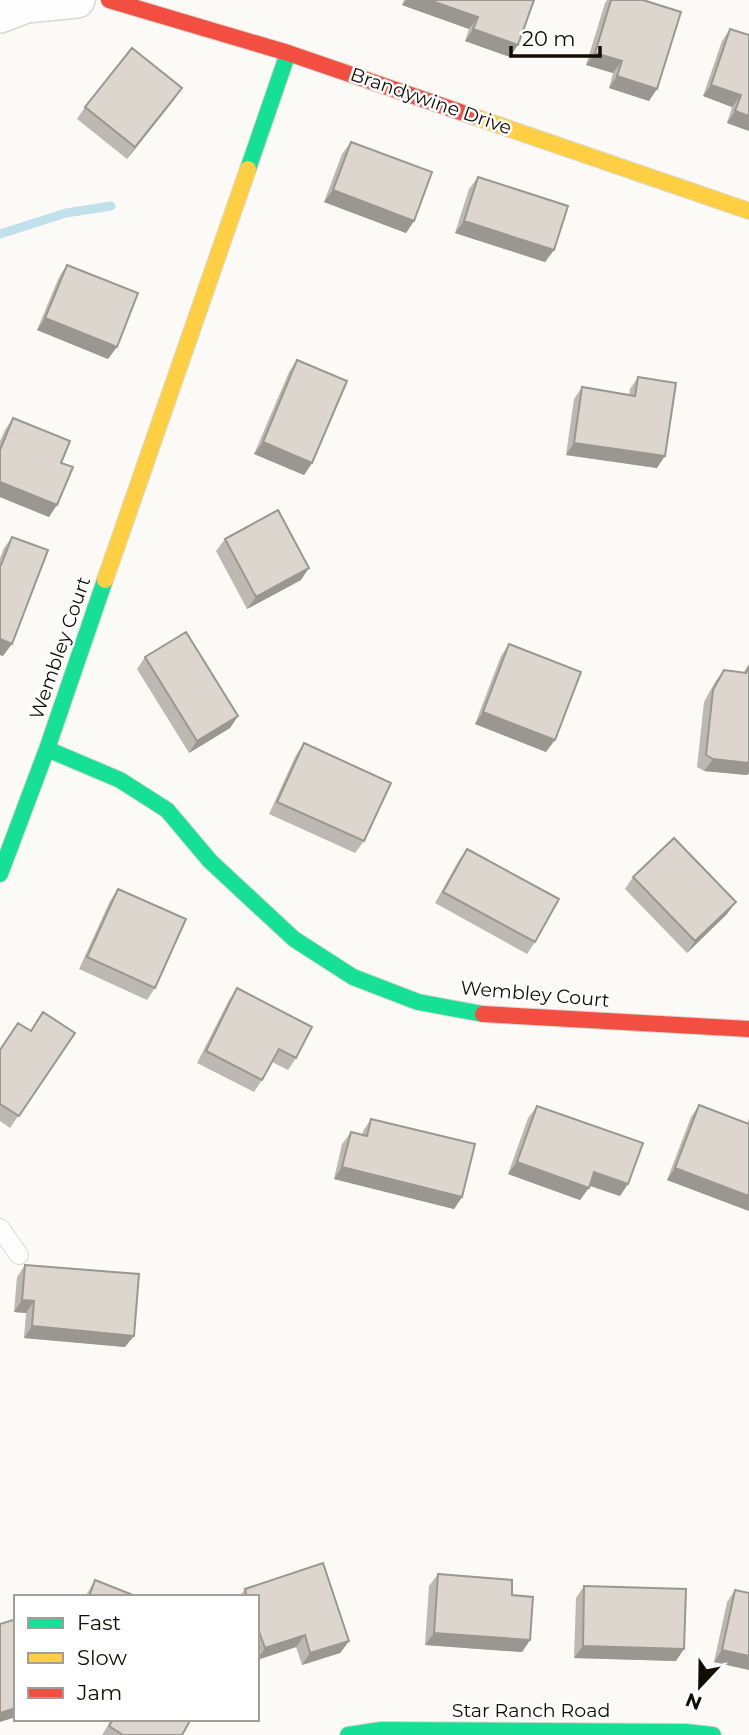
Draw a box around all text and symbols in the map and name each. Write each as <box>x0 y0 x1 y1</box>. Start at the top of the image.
scale bar <box>511 14 600 58</box>
text: 20 m <box>522 26 576 51</box>
street label: Brandywine Drive <box>347 63 515 139</box>
street label: Wembley Court <box>25 573 95 723</box>
street label: Wembley Court <box>459 976 611 1012</box>
legend <box>14 1595 259 1721</box>
text: Fast <box>77 1610 121 1635</box>
text: Slow <box>77 1645 127 1670</box>
north arrow <box>665 1651 735 1721</box>
text: Jam <box>76 1680 122 1705</box>
text: N <box>682 1688 705 1715</box>
street label: Star Ranch Road <box>452 1699 610 1722</box>

